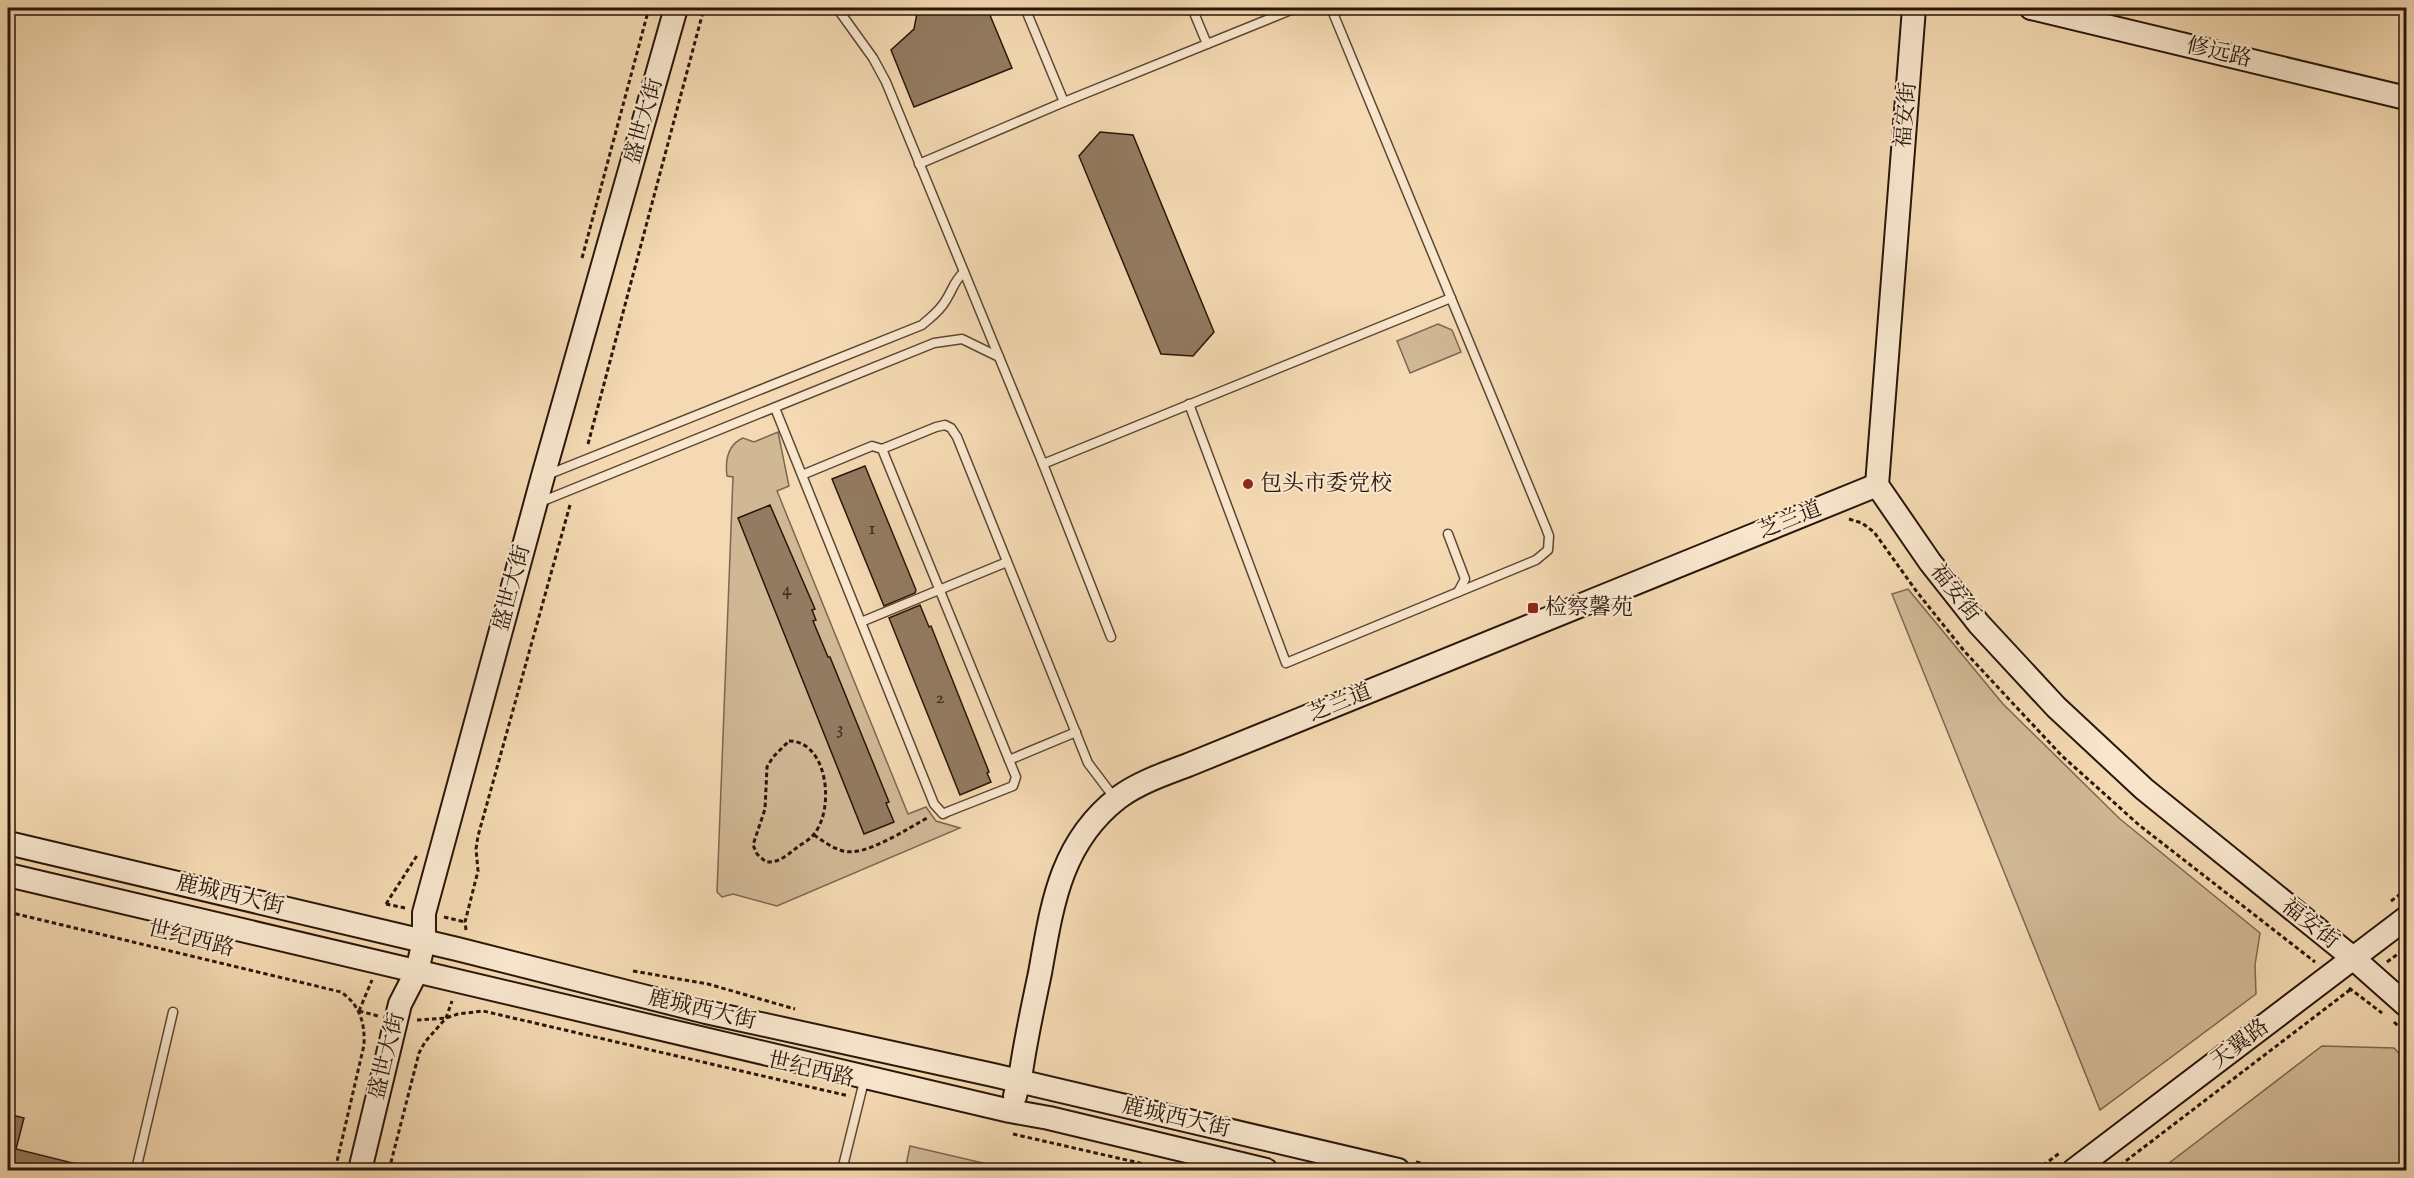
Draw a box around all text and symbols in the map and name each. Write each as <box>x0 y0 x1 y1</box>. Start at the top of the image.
street label: 修远路 <box>2184 32 2254 74</box>
street label: 盛世大街 <box>618 75 670 167</box>
street label: 福安街 <box>1889 81 1923 149</box>
place label: 包头市委党校 <box>1260 470 1392 498</box>
marker: 包头市委党校 <box>1241 477 1255 491</box>
street label: 芝兰道 <box>1754 495 1826 545</box>
house number: 1 <box>868 516 876 541</box>
street label: 盛世大街 <box>487 542 537 634</box>
street label: 福安街 <box>1924 558 1986 628</box>
house number: 4 <box>782 577 792 602</box>
place label: 检察馨苑 <box>1545 594 1633 622</box>
marker: 检察馨苑 <box>1526 601 1540 615</box>
street label: 芝兰道 <box>1304 678 1376 728</box>
house number: 2 <box>935 685 945 710</box>
house number: 3 <box>836 716 844 741</box>
street label: 鹿城西大街 <box>173 869 287 921</box>
street label: 福安街 <box>2276 892 2344 956</box>
street label: 世纪西路 <box>145 915 237 963</box>
street label: 鹿城西大街 <box>645 984 759 1036</box>
street label: 盛世大街 <box>363 1010 411 1102</box>
street label: 天翼路 <box>2205 1013 2275 1075</box>
street label: 世纪西路 <box>765 1046 857 1094</box>
street label: 鹿城西大街 <box>1119 1092 1233 1144</box>

